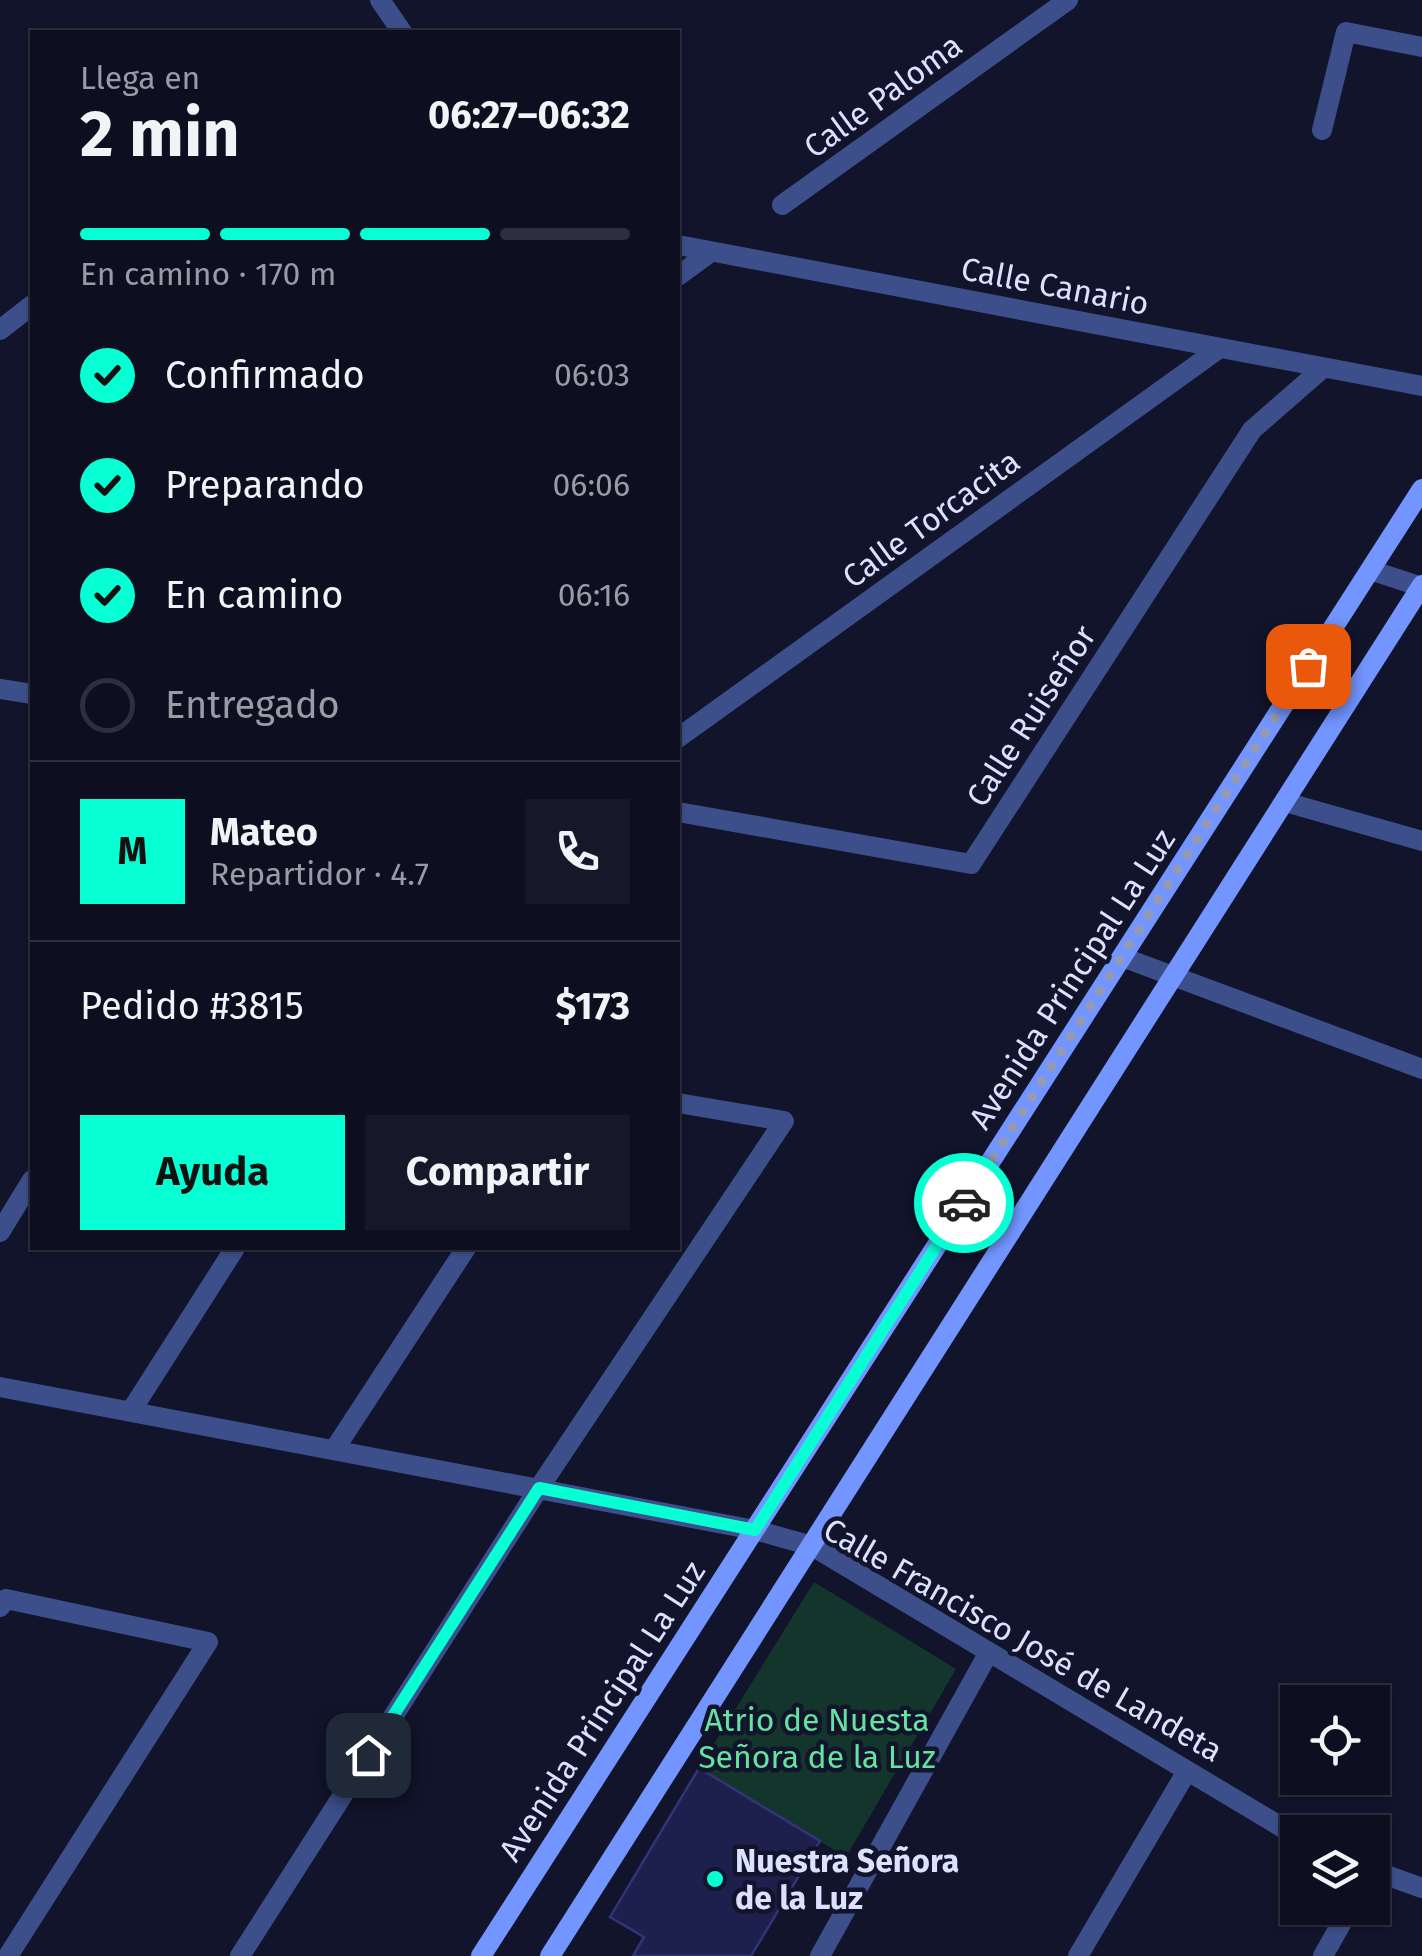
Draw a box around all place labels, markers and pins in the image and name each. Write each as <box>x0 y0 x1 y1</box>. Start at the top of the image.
pin <box>1266 624 1351 709</box>
pin <box>326 1713 411 1798</box>
place label: Nuestra Señora de la Luz <box>735 1842 959 1917</box>
marker: Nuestra Señora de la Luz <box>704 1868 726 1890</box>

